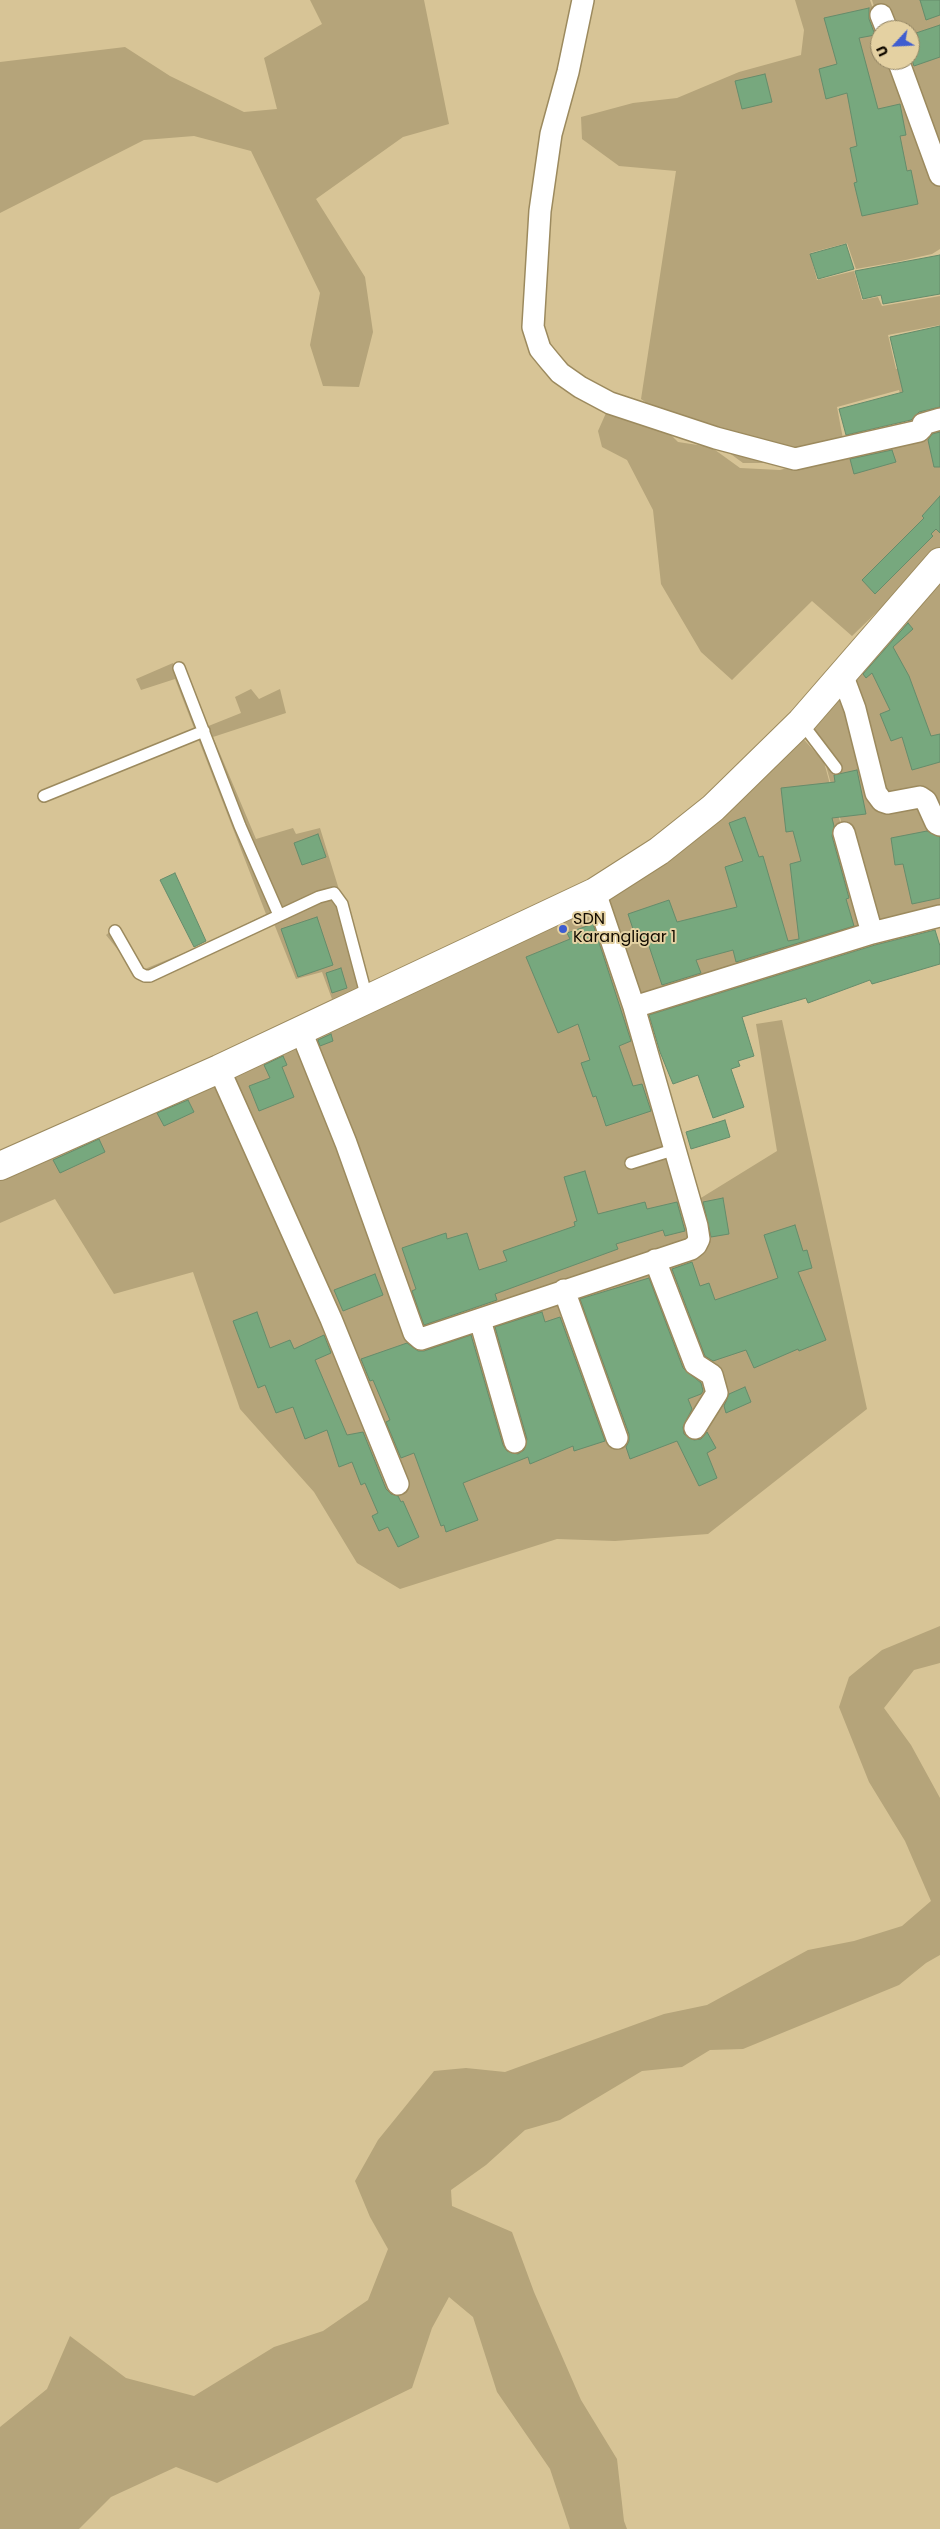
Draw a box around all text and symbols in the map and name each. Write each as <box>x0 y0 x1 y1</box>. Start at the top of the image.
north arrow <box>870 20 920 70</box>
text: U <box>871 42 893 60</box>
place label: SDN Karangligar 1 <box>573 910 676 948</box>
marker: SDN Karangligar 1 <box>557 923 569 935</box>

